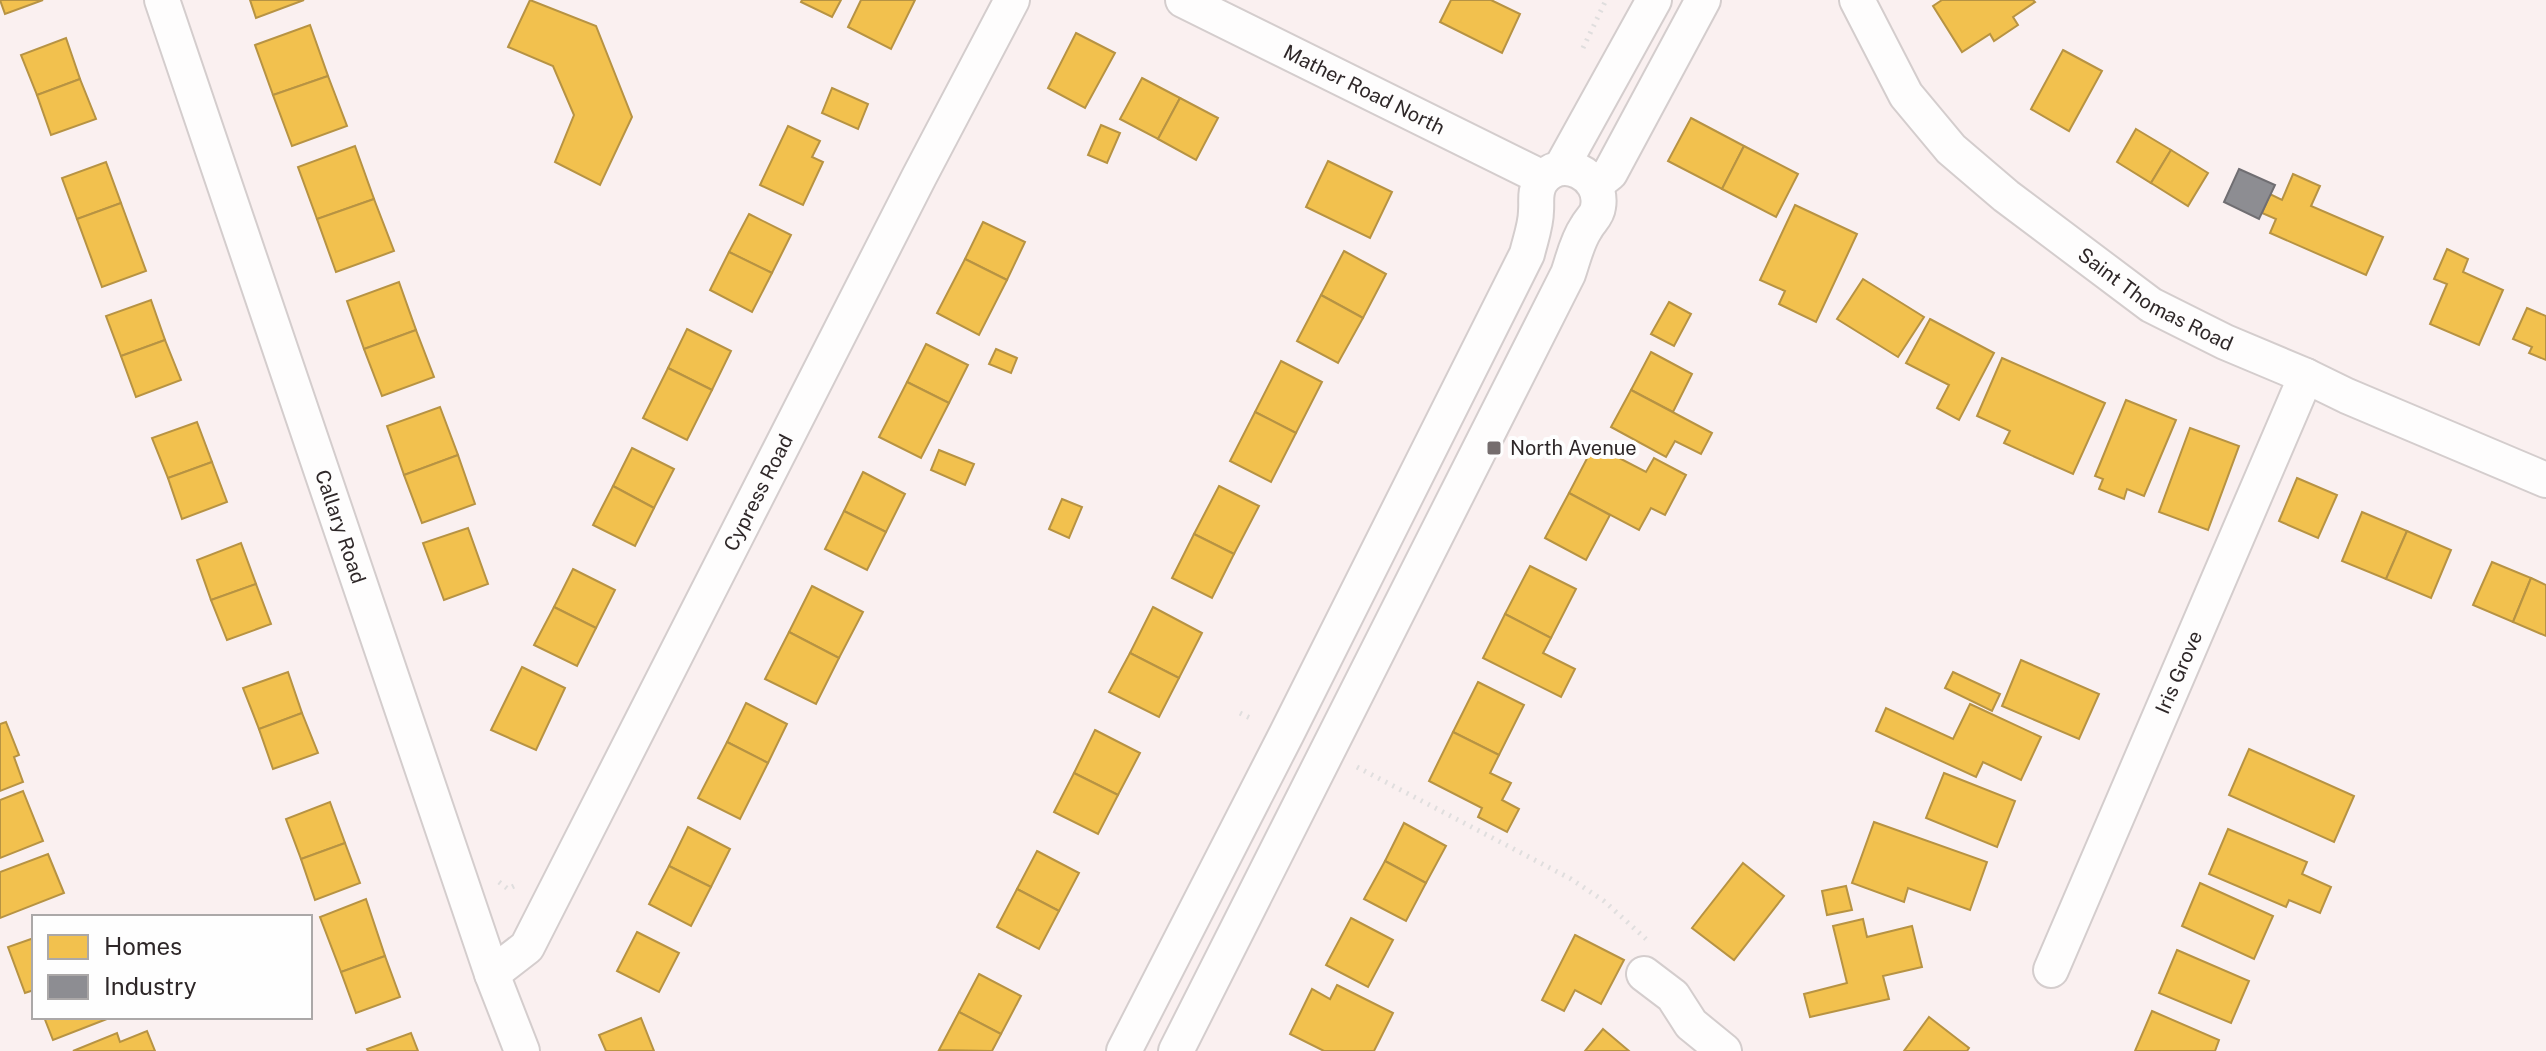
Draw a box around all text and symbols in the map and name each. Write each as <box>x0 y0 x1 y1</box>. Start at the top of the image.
street label: Mather Road North <box>1279 40 1449 140</box>
street label: Saint Thomas Road <box>2073 242 2237 356</box>
street label: Cypress Road <box>719 430 798 555</box>
place label: North Avenue <box>1510 436 1637 460</box>
marker: North Avenue <box>1485 439 1503 457</box>
street label: Callary Road <box>310 467 371 587</box>
street label: Iris Grove <box>2150 627 2207 717</box>
legend <box>32 915 312 1019</box>
text: Homes <box>104 932 182 960</box>
text: Industry <box>104 972 197 1000</box>

